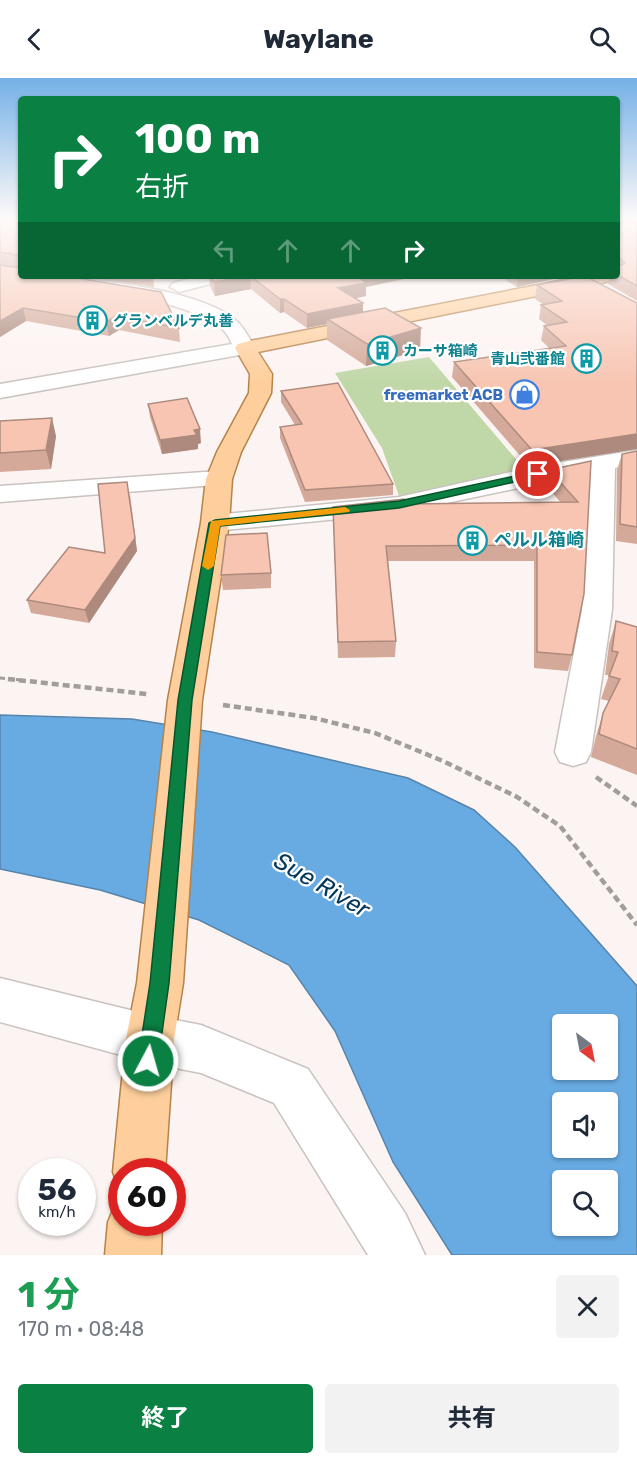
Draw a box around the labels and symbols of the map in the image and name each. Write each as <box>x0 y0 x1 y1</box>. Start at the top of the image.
building icon: グランベルデ丸善 <box>76 305 108 337</box>
place label: グランベルデ丸善 <box>113 312 233 330</box>
building icon: カーサ箱崎 <box>366 335 398 367</box>
place label: カーサ箱崎 <box>403 342 478 360</box>
building icon: 青山弐番館 <box>570 343 602 375</box>
place label: 青山弐番館 <box>490 350 565 368</box>
shop icon: freemarket ACB <box>508 379 540 411</box>
place label: freemarket ACB <box>384 386 503 404</box>
pin <box>512 448 563 499</box>
building icon: ペルル箱崎 <box>457 524 489 556</box>
place label: ペルル箱崎 <box>494 529 584 551</box>
water label: Sue River <box>269 846 375 924</box>
north arrow <box>552 1014 618 1080</box>
position arrow <box>116 1029 180 1093</box>
speed limit sign: 60 <box>108 1158 186 1236</box>

